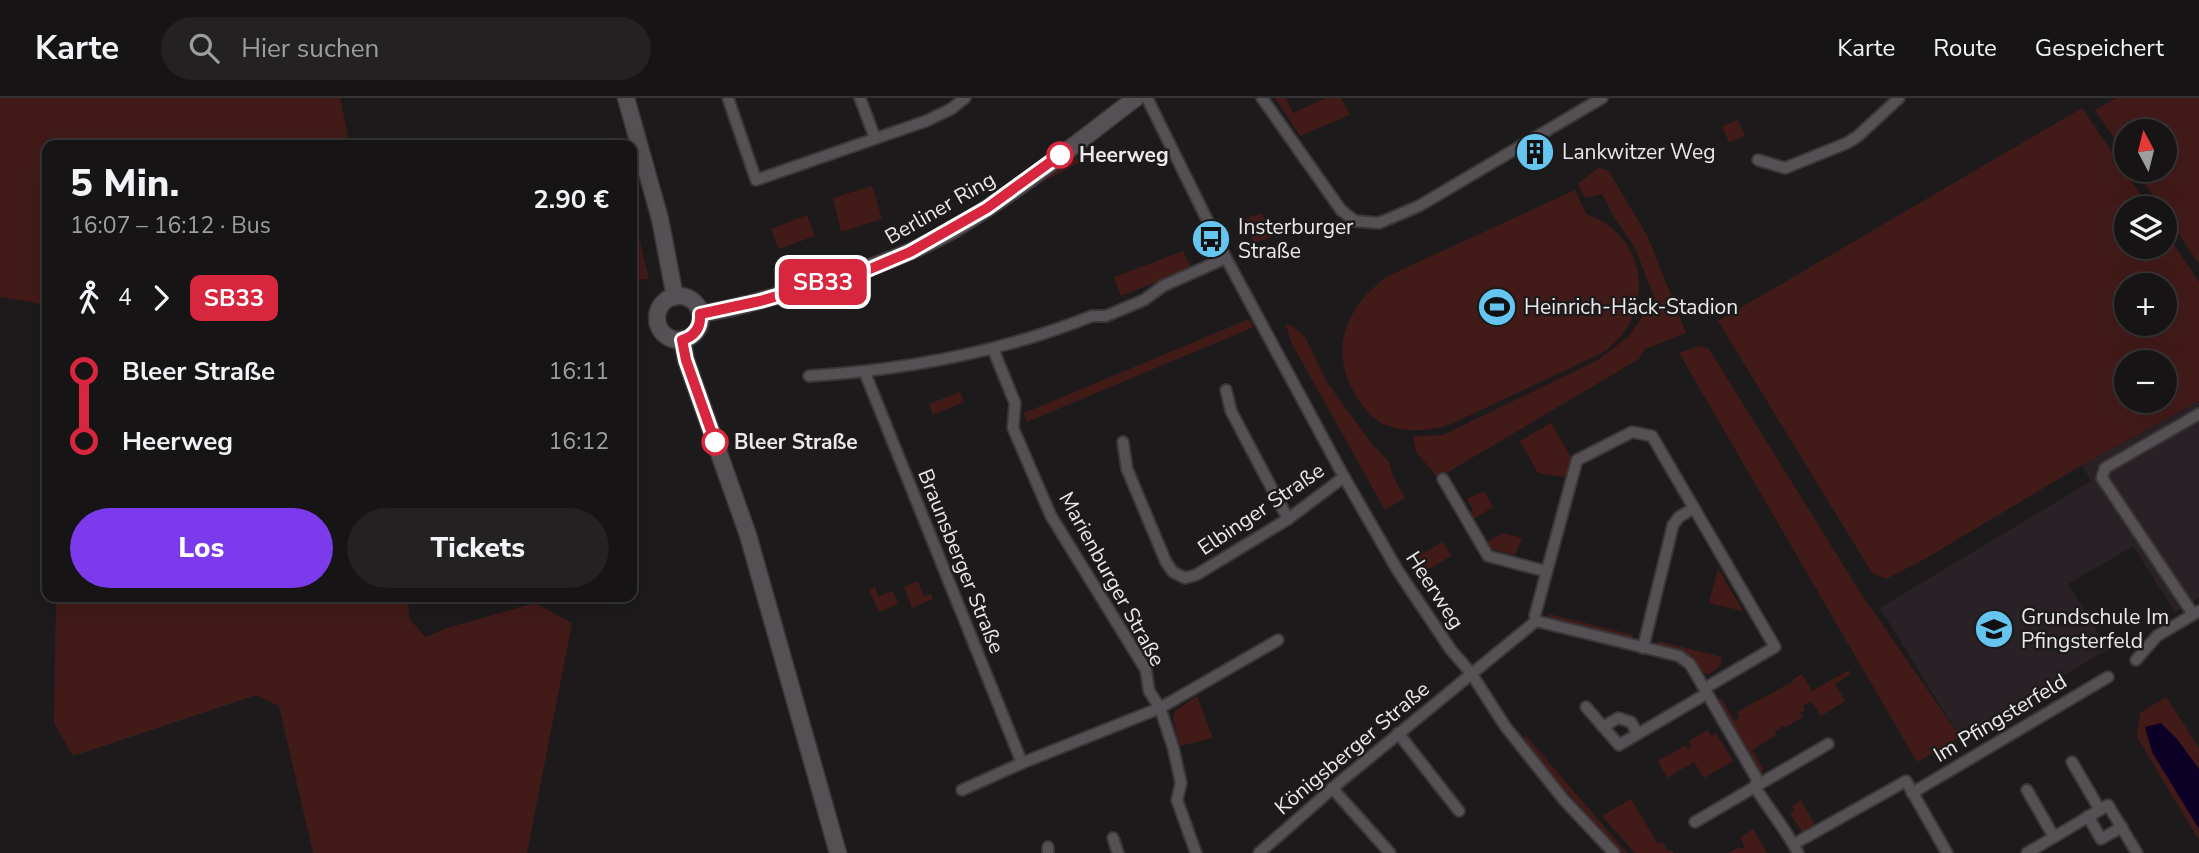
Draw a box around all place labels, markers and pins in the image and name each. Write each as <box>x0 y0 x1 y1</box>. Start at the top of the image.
building icon: Lankwitzer Weg <box>1514 131 1556 173</box>
place label: Lankwitzer Weg <box>1562 138 1715 166</box>
place label: Heerweg <box>1079 141 1169 169</box>
marker: Heerweg <box>1047 142 1073 168</box>
place label: Insterburger Straße <box>1238 213 1354 265</box>
bus stop icon: Insterburger Straße <box>1190 218 1232 260</box>
sports icon: Heinrich-Häck-Stadion <box>1476 286 1518 328</box>
place label: Heinrich-Häck-Stadion <box>1524 293 1738 321</box>
place label: Bleer Straße <box>734 428 858 456</box>
marker: Bleer Straße <box>702 429 728 455</box>
place label: Grundschule Im Pfingsterfeld <box>2021 603 2169 655</box>
school or university icon: Grundschule Im Pfingsterfeld <box>1973 608 2015 650</box>

